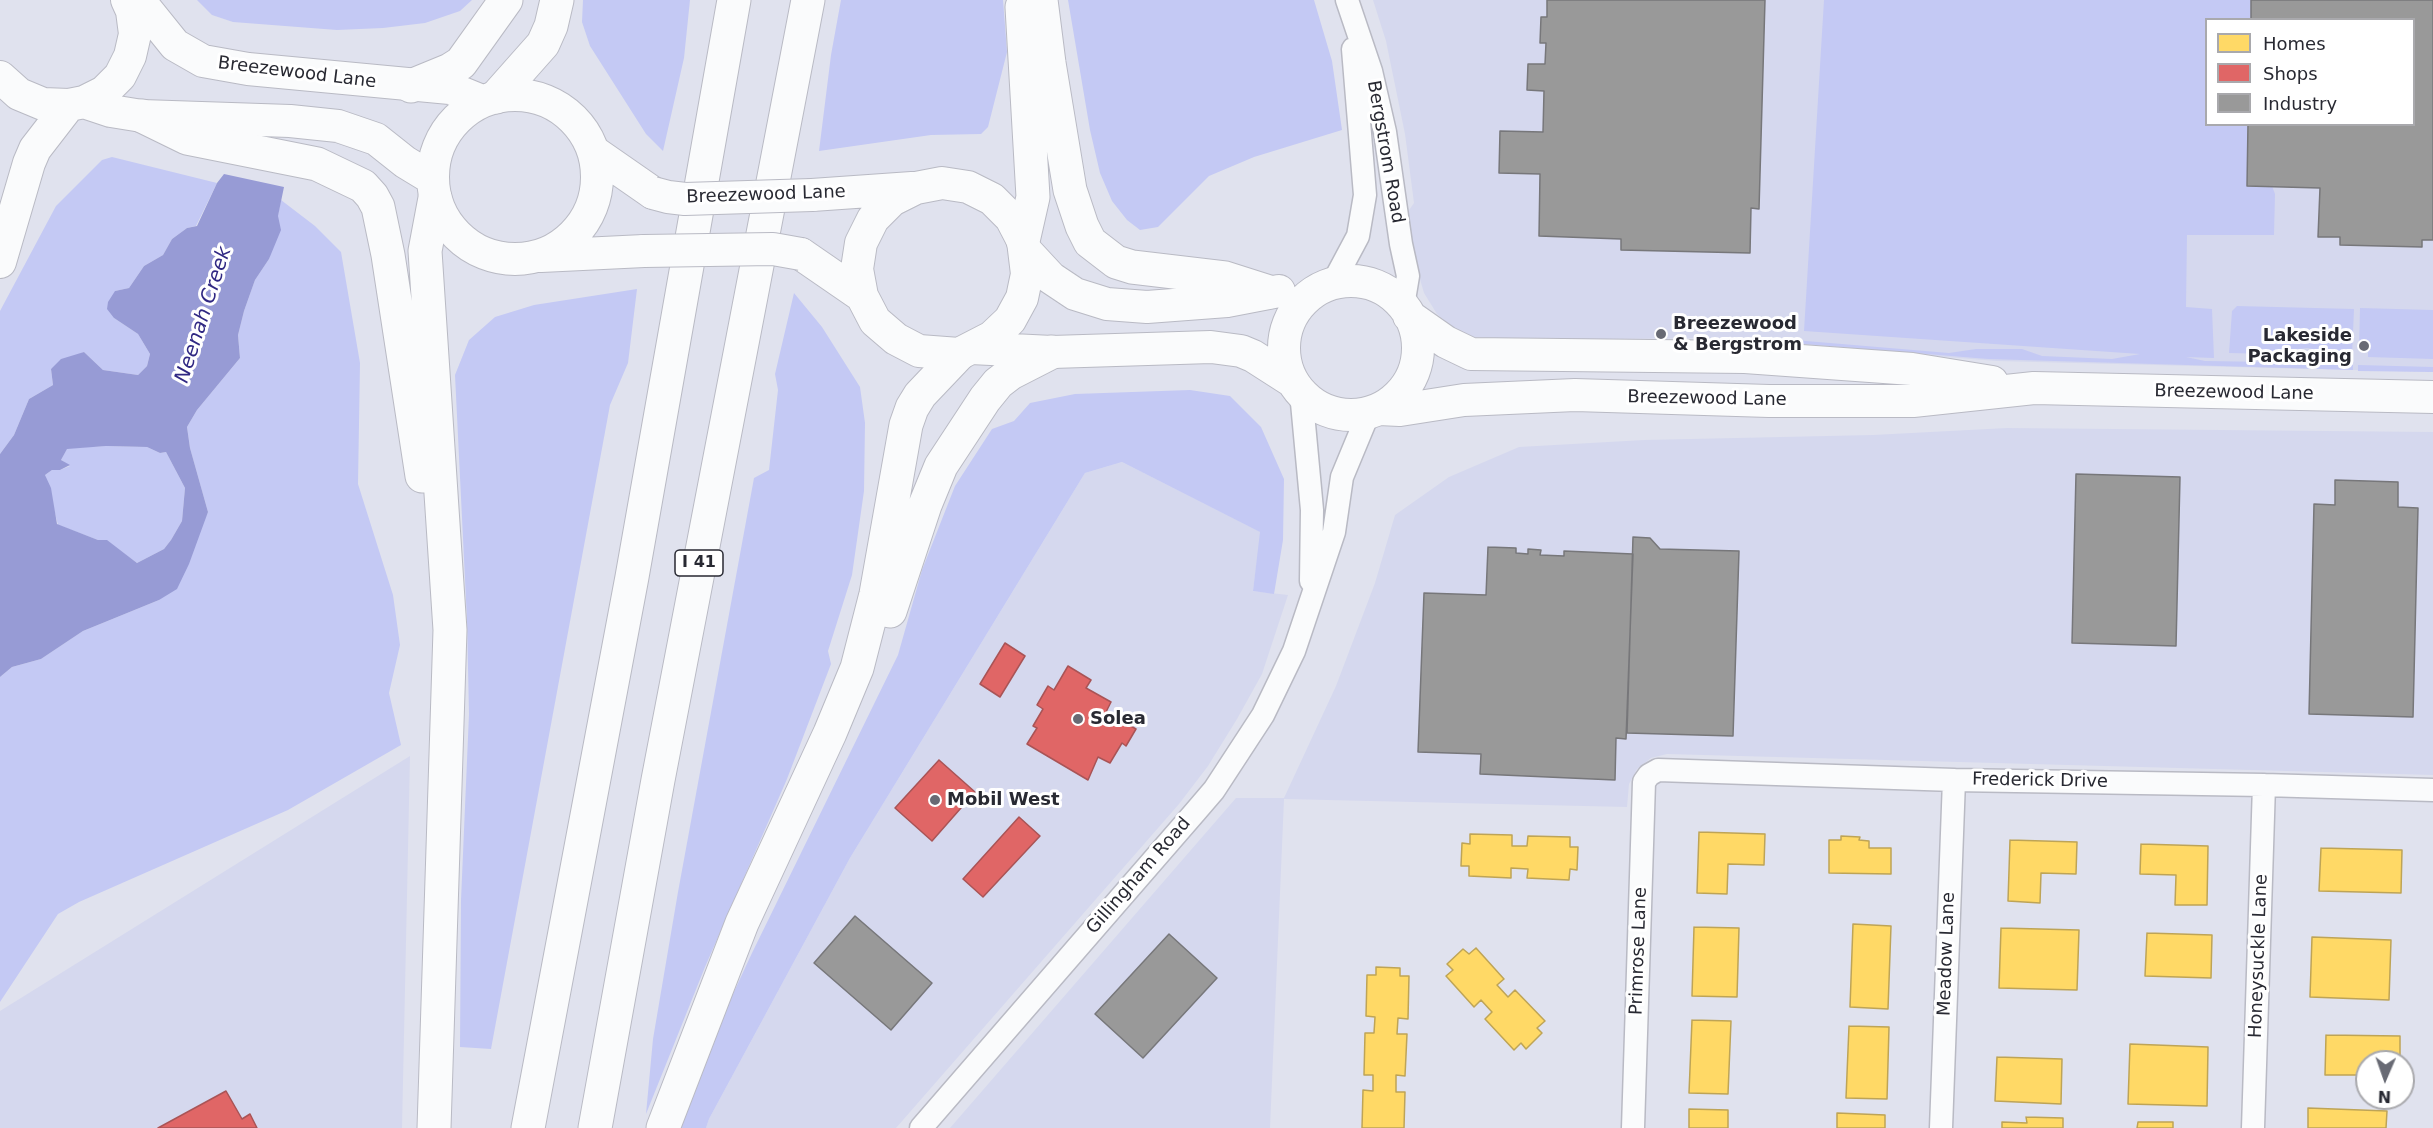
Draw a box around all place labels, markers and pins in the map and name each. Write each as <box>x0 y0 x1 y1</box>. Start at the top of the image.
place label: Breezewood & Bergstrom <box>1673 313 1802 356</box>
place label: Lakeside Packaging <box>2248 325 2352 368</box>
marker: Breezewood & Bergstrom <box>1654 327 1668 341</box>
marker: Lakeside Packaging <box>2357 339 2371 353</box>
place label: Solea <box>1090 708 1146 730</box>
marker: Solea <box>1071 712 1085 726</box>
place label: Mobil West <box>947 789 1060 811</box>
marker: Mobil West <box>928 793 942 807</box>

